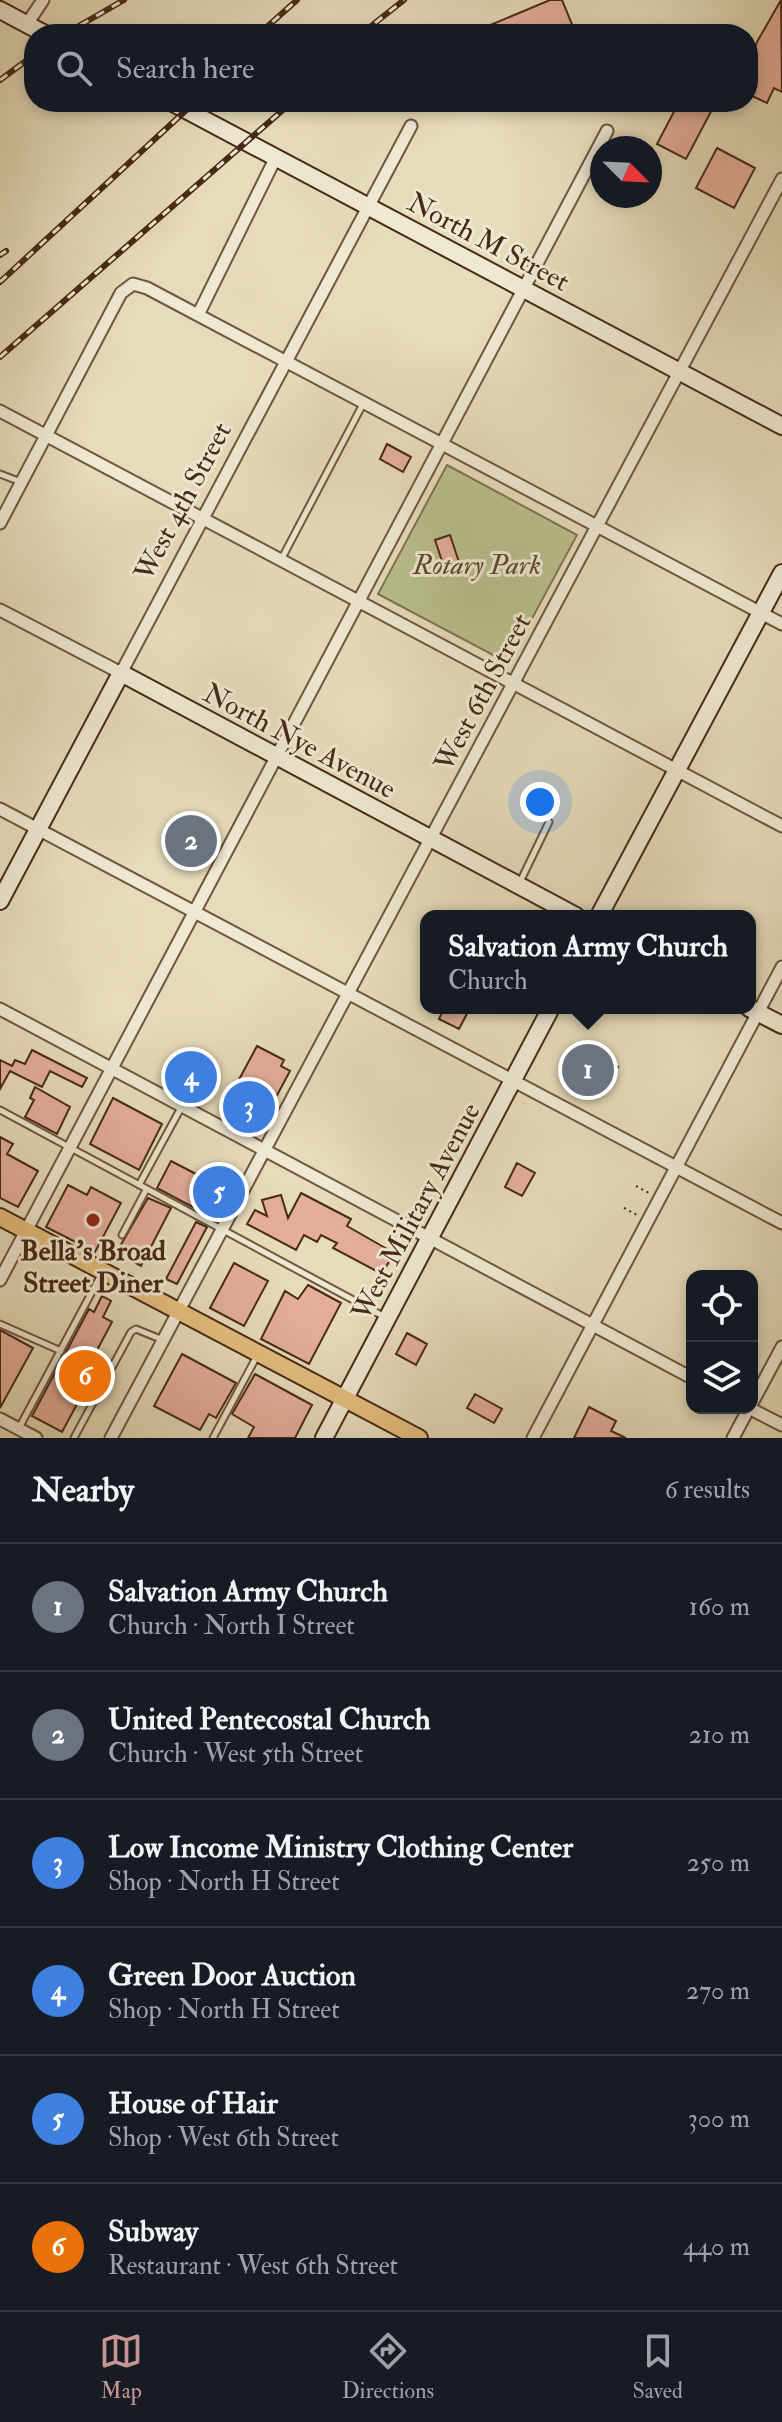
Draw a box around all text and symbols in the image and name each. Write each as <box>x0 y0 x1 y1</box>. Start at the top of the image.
search box <box>24 24 758 112</box>
icon: search <box>52 46 96 90</box>
text: Search here <box>116 50 255 87</box>
north arrow <box>590 136 662 208</box>
street label: North M Street <box>401 185 575 300</box>
street label: West 4th Street <box>126 416 240 588</box>
park label: Rotary Park <box>412 548 541 583</box>
street label: West 6th Street <box>427 608 540 778</box>
street label: North Nye Avenue <box>197 676 402 807</box>
your location <box>520 782 560 822</box>
pin: 2 <box>165 811 217 871</box>
popup <box>420 910 756 1014</box>
text: Salvation Army Church <box>448 928 728 965</box>
text: Church <box>448 965 528 997</box>
pin: 1 <box>562 1040 614 1100</box>
pin: 4 <box>165 1047 217 1107</box>
pin: 3 <box>223 1077 275 1137</box>
street label: West Military Avenue <box>344 1097 489 1327</box>
pin: 5 <box>193 1162 245 1222</box>
marker: Bella's Broad Street Diner <box>84 1211 102 1229</box>
place label: Bella's Broad Street Diner <box>20 1234 166 1301</box>
map controls <box>686 1270 758 1414</box>
button: locate <box>686 1270 758 1342</box>
button: layers <box>686 1342 758 1414</box>
pin: 6 <box>59 1346 111 1406</box>
text: Nearby <box>32 1469 134 1512</box>
text: 6 results <box>665 1474 750 1506</box>
text: Salvation Army Church <box>108 1573 388 1610</box>
text: 1 <box>53 1591 63 1623</box>
text: 160 m <box>689 1591 750 1623</box>
text: Church · North I Street <box>108 1610 355 1642</box>
text: United Pentecostal Church <box>108 1701 431 1738</box>
text: 2 <box>51 1719 65 1751</box>
text: 210 m <box>689 1719 750 1751</box>
text: Church · West 5th Street <box>108 1738 363 1770</box>
text: Low Income Ministry Clothing Center <box>108 1829 573 1866</box>
text: 3 <box>53 1847 63 1879</box>
text: 250 m <box>687 1847 750 1879</box>
text: Shop · North H Street <box>108 1866 340 1898</box>
text: Green Door Auction <box>108 1957 356 1994</box>
text: 4 <box>51 1975 65 2007</box>
text: 270 m <box>686 1975 750 2007</box>
text: Shop · North H Street <box>108 1994 340 2026</box>
text: House of Hair <box>108 2085 278 2122</box>
text: 5 <box>52 2103 64 2135</box>
text: 300 m <box>688 2103 750 2135</box>
text: Shop · West 6th Street <box>108 2122 339 2154</box>
text: Subway <box>108 2213 198 2250</box>
text: 6 <box>51 2231 65 2263</box>
text: 440 m <box>683 2231 750 2263</box>
text: Restaurant · West 6th Street <box>108 2250 398 2282</box>
tab: Map <box>99 2329 143 2405</box>
tab: Directions <box>342 2329 434 2405</box>
tab: Saved <box>633 2329 683 2405</box>

